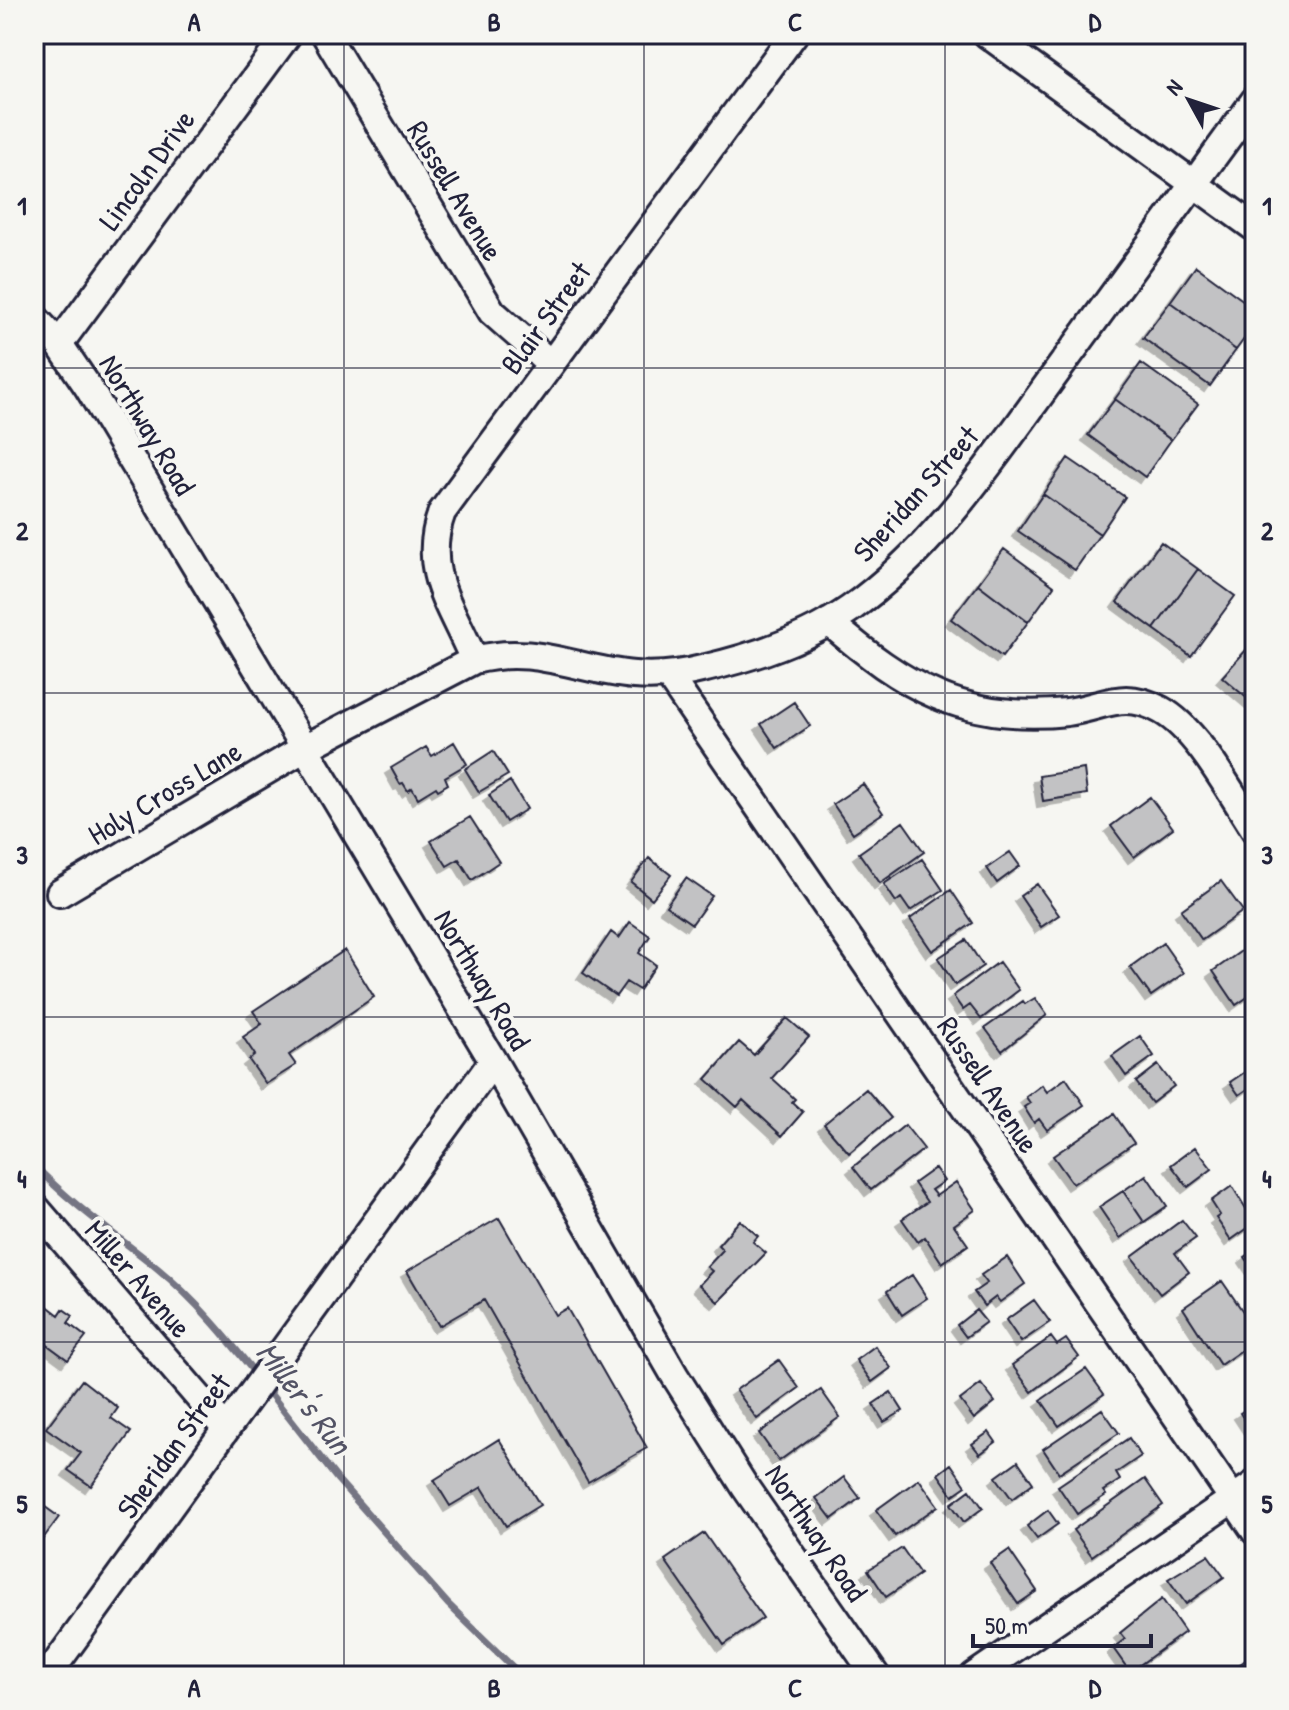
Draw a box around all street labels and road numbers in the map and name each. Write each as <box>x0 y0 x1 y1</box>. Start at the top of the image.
street label: Lincoln Drive <box>89 101 204 238</box>
street label: Russell Avenue <box>398 113 513 268</box>
street label: Blair Street <box>491 253 600 382</box>
street label: Northway Road <box>90 347 206 502</box>
street label: Sheridan Street <box>843 416 988 570</box>
street label: Holy Cross Lane <box>80 731 249 854</box>
street label: Northway Road <box>425 902 541 1057</box>
street label: Russell Avenue <box>928 1008 1049 1161</box>
street label: Miller Avenue <box>76 1211 201 1346</box>
street label: Sheridan Street <box>107 1364 240 1526</box>
street label: Northway Road <box>756 1456 877 1609</box>

